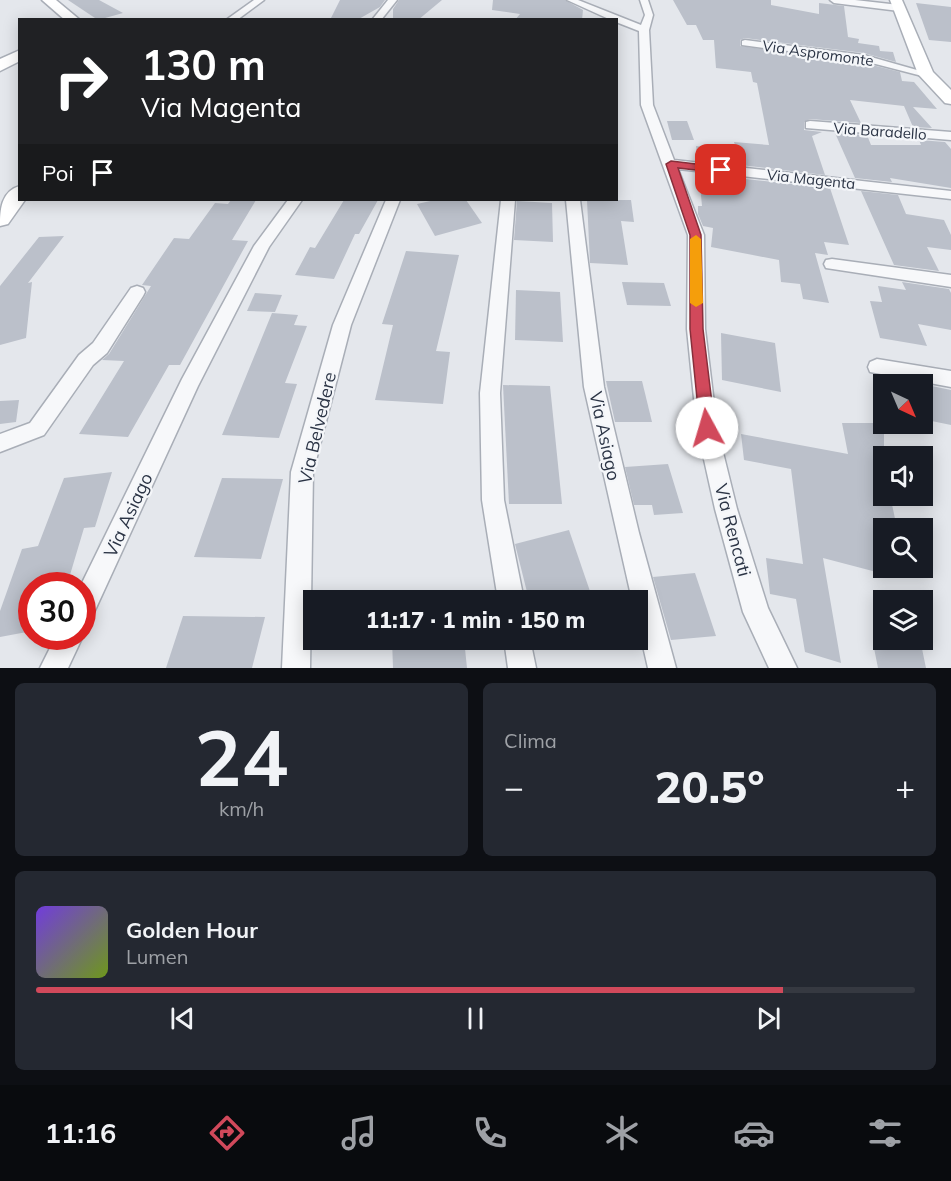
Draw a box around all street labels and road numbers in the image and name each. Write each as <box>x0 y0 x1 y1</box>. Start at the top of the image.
street label: Via Aspromonte <box>761 36 875 70</box>
street label: Via Baradello <box>833 118 927 144</box>
street label: Via Magenta <box>766 165 856 193</box>
street label: Via Belvedere <box>293 370 341 486</box>
street label: Via Asiago <box>584 389 626 483</box>
street label: Via Asiago <box>98 469 158 561</box>
street label: Via Rencati <box>710 481 756 579</box>

